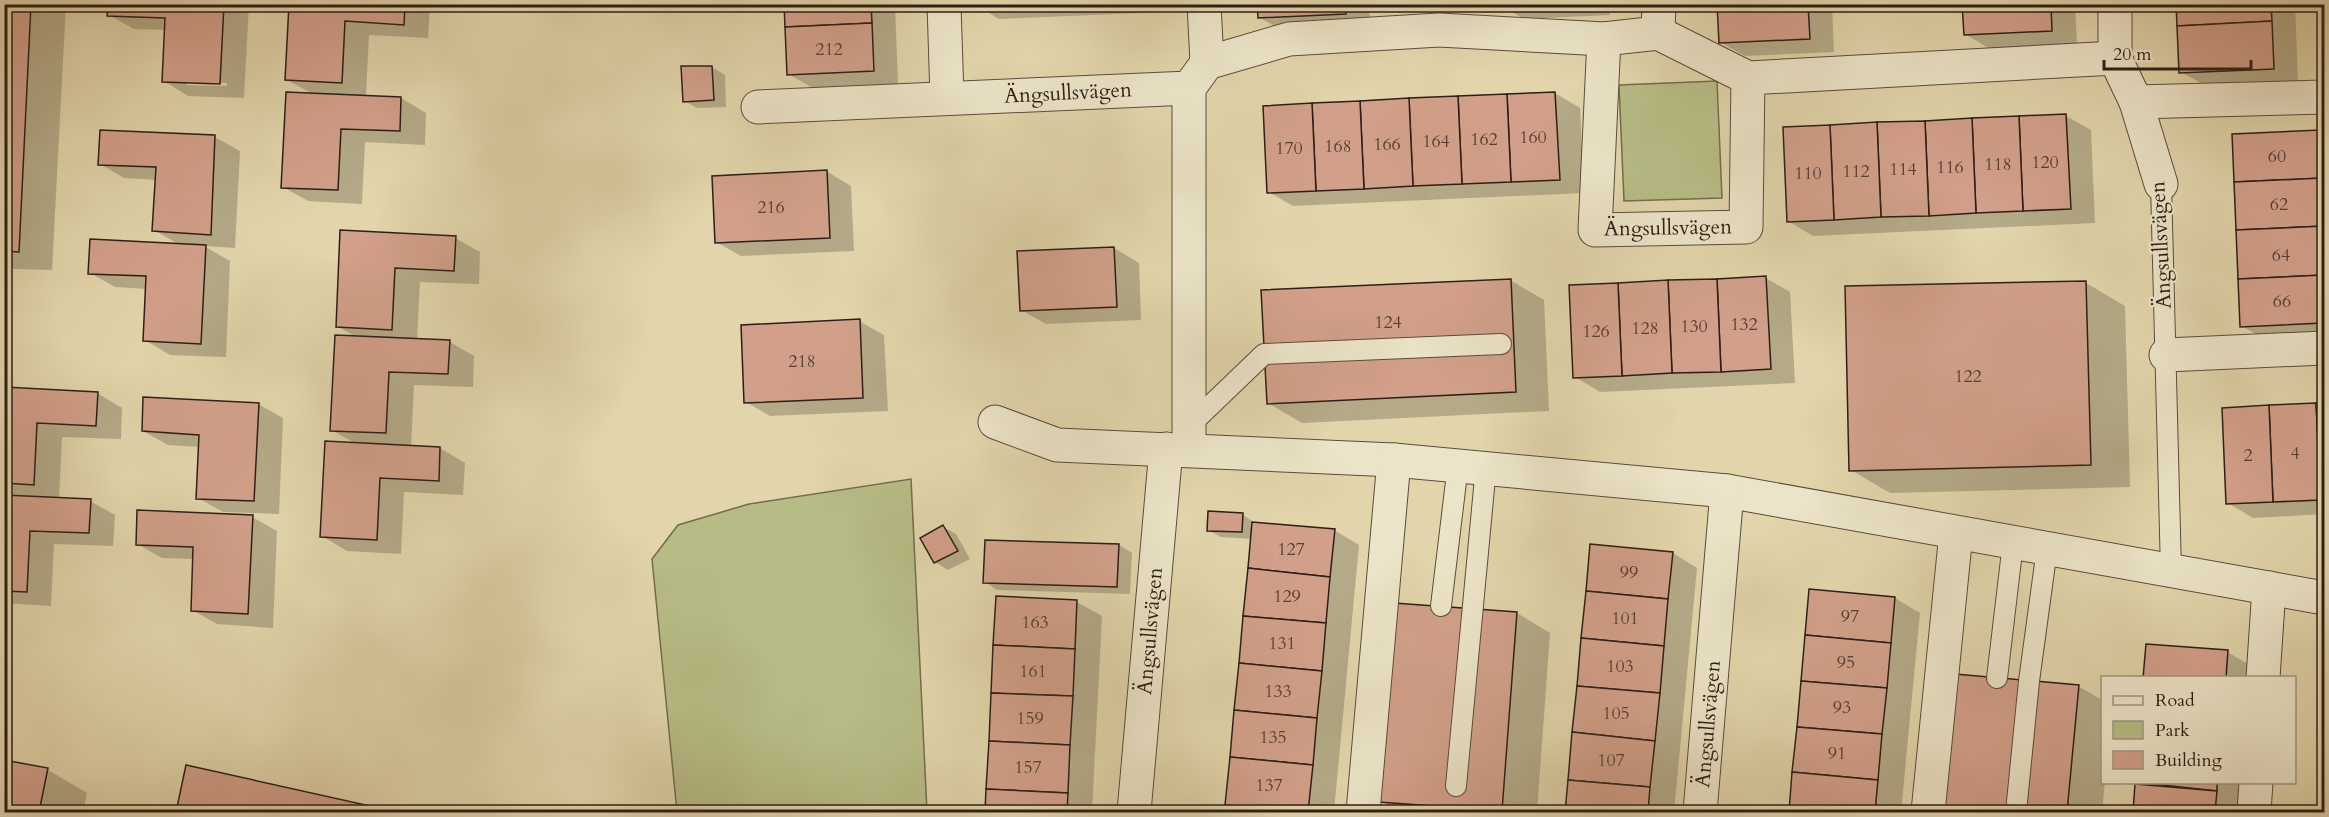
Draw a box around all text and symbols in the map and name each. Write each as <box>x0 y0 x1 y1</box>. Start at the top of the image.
scale bar <box>2104 33 2251 71</box>
house number: 212 <box>815 37 843 62</box>
text: 20 m <box>2113 42 2152 67</box>
street label: Ängsullsvägen <box>1003 75 1133 111</box>
house number: 160 <box>1519 125 1547 150</box>
house number: 162 <box>1470 127 1498 152</box>
house number: 164 <box>1422 129 1450 154</box>
house number: 166 <box>1373 132 1401 157</box>
house number: 168 <box>1324 134 1352 159</box>
house number: 170 <box>1275 136 1303 161</box>
house number: 60 <box>2268 144 2286 169</box>
house number: 120 <box>2031 150 2059 175</box>
house number: 118 <box>1984 152 2012 177</box>
house number: 116 <box>1936 155 1964 180</box>
house number: 114 <box>1889 157 1917 182</box>
house number: 112 <box>1842 159 1870 184</box>
house number: 110 <box>1794 161 1822 186</box>
street label: Ängsullsvägen <box>2143 180 2179 310</box>
house number: 62 <box>2270 192 2288 217</box>
house number: 216 <box>757 195 785 220</box>
street label: Ängsullsvägen <box>1604 212 1732 244</box>
house number: 64 <box>2272 243 2290 268</box>
house number: 66 <box>2273 289 2291 314</box>
house number: 124 <box>1374 310 1402 335</box>
house number: 132 <box>1730 312 1758 337</box>
house number: 130 <box>1680 314 1708 339</box>
house number: 128 <box>1631 316 1659 341</box>
house number: 126 <box>1582 319 1610 344</box>
house number: 218 <box>788 349 816 374</box>
house number: 122 <box>1954 364 1982 389</box>
house number: 4 <box>2290 441 2300 466</box>
house number: 2 <box>2243 443 2253 468</box>
house number: 127 <box>1277 537 1305 562</box>
house number: 99 <box>1620 560 1638 585</box>
street label: Ängsullsvägen <box>1130 566 1170 696</box>
house number: 129 <box>1273 584 1301 609</box>
house number: 97 <box>1841 604 1859 629</box>
house number: 101 <box>1611 606 1639 631</box>
house number: 163 <box>1021 610 1049 635</box>
house number: 131 <box>1268 631 1296 656</box>
house number: 95 <box>1837 650 1855 675</box>
house number: 103 <box>1606 654 1634 679</box>
house number: 161 <box>1019 659 1047 684</box>
street label: Ängsullsvägen <box>1688 659 1728 789</box>
legend <box>2101 676 2296 784</box>
house number: 133 <box>1264 679 1292 704</box>
text: Road <box>2155 688 2195 713</box>
house number: 93 <box>1833 695 1851 720</box>
house number: 105 <box>1602 701 1630 726</box>
house number: 159 <box>1016 706 1044 731</box>
text: Park <box>2155 718 2190 743</box>
house number: 135 <box>1259 725 1287 750</box>
house number: 91 <box>1828 741 1846 766</box>
house number: 107 <box>1597 748 1625 773</box>
text: Building <box>2155 748 2223 773</box>
house number: 157 <box>1014 755 1042 780</box>
house number: 137 <box>1255 773 1283 798</box>

